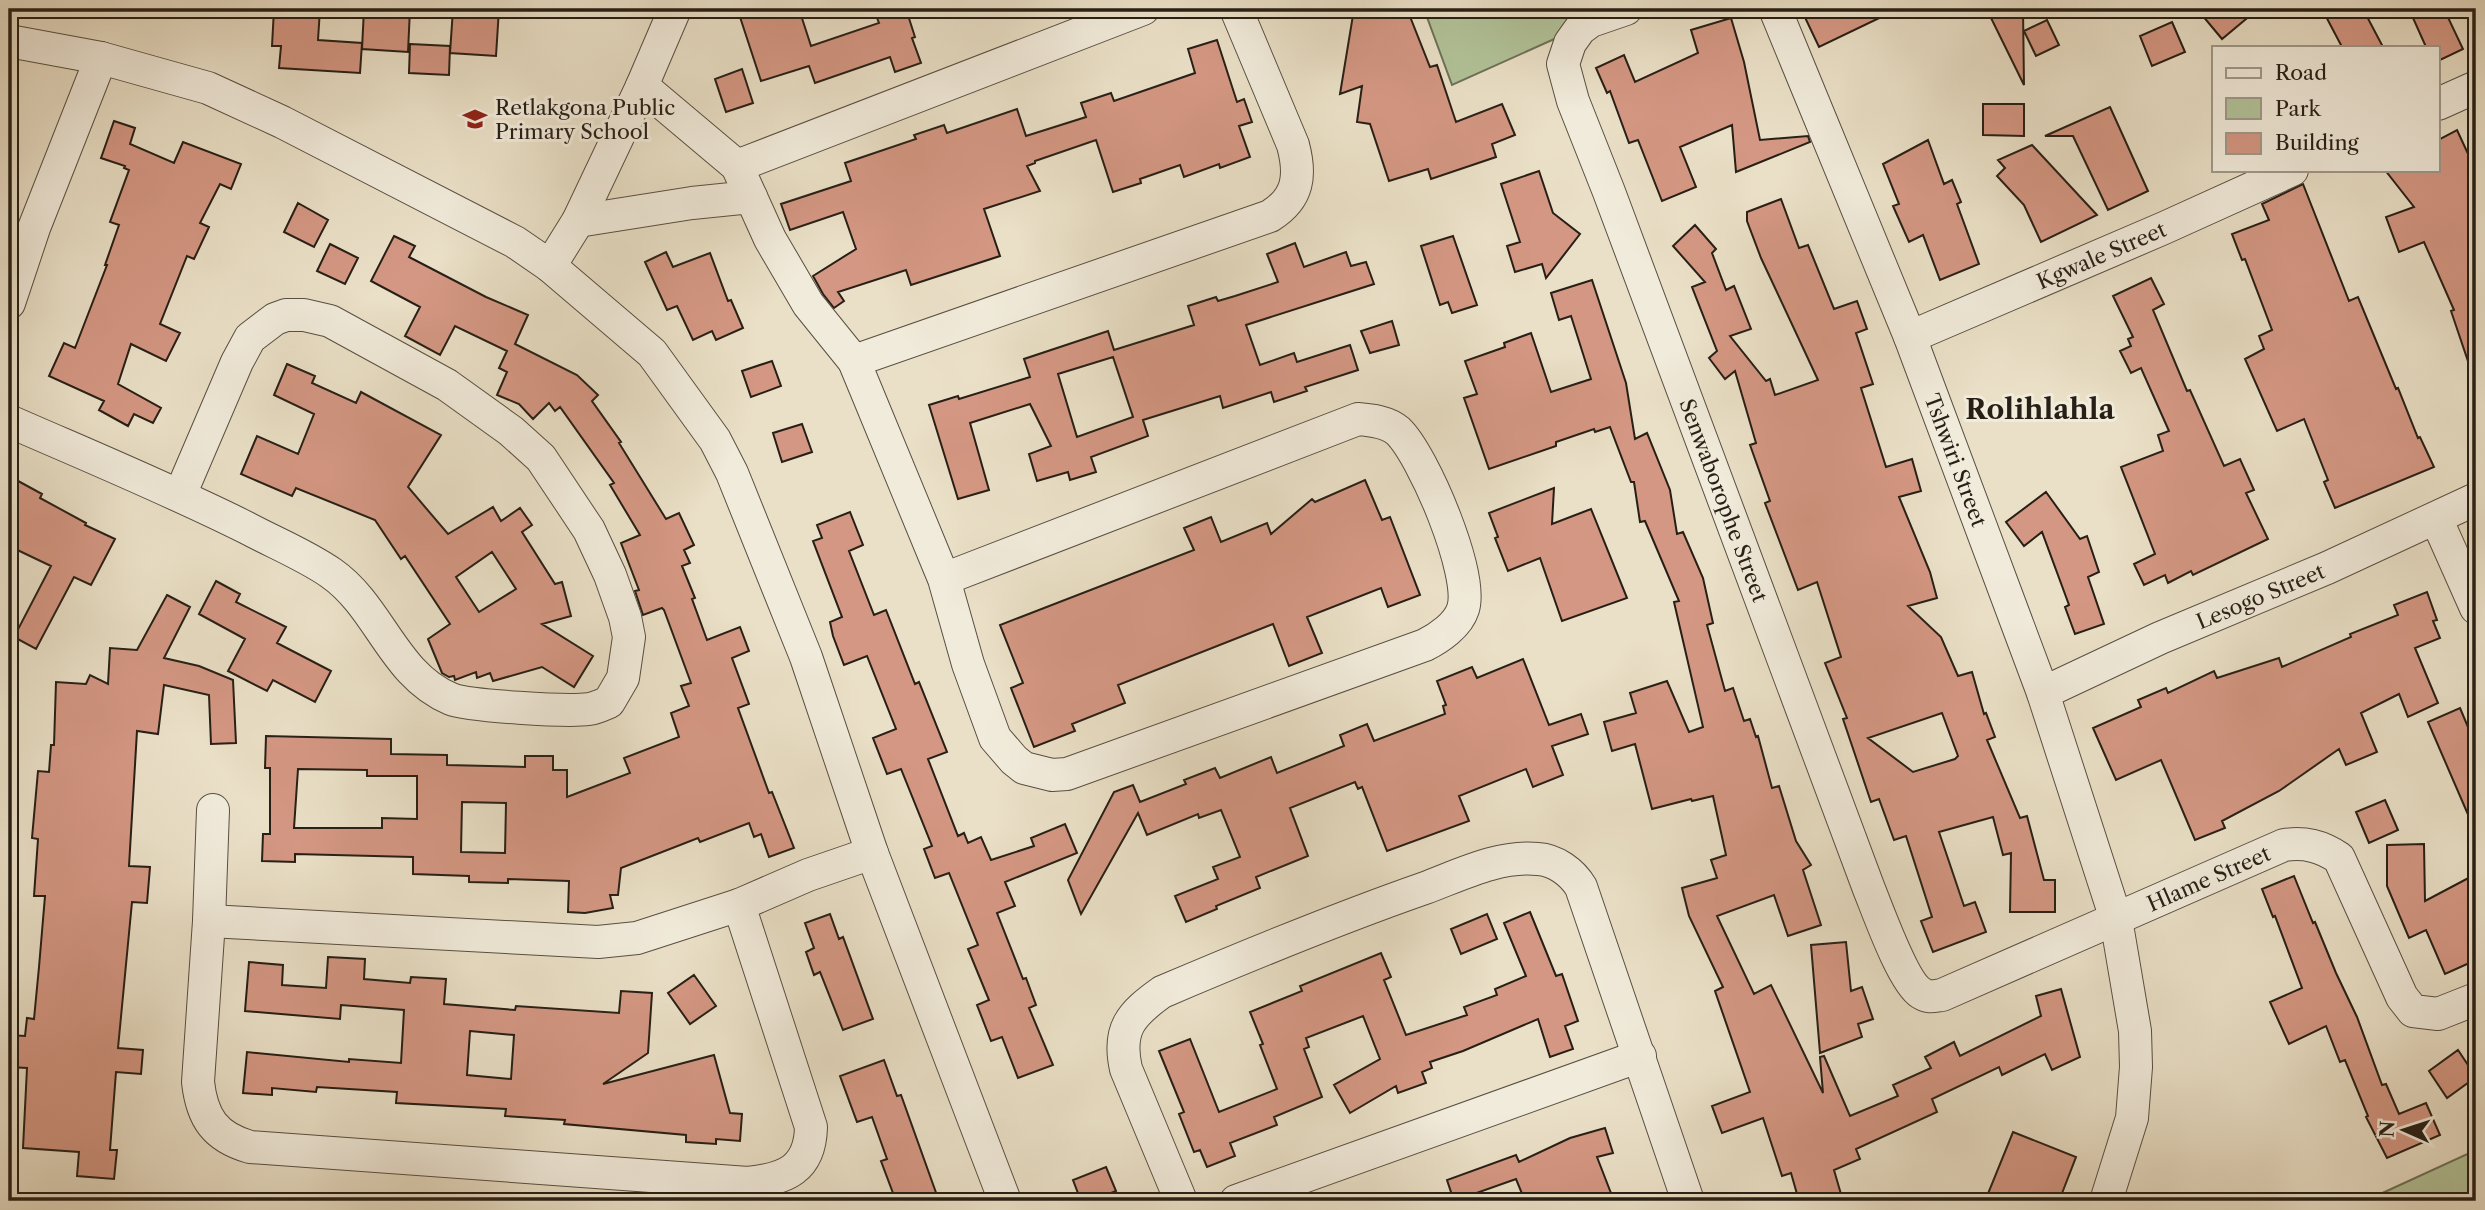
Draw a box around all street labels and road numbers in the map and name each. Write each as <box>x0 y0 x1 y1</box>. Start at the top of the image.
street label: Kgwale Street <box>2033 216 2170 294</box>
street label: Tshwiri Street <box>1920 390 1992 531</box>
street label: Senwaborophe Street <box>1675 395 1773 606</box>
street label: Lesogo Street <box>2192 558 2329 634</box>
street label: Hlame Street <box>2143 840 2274 916</box>

